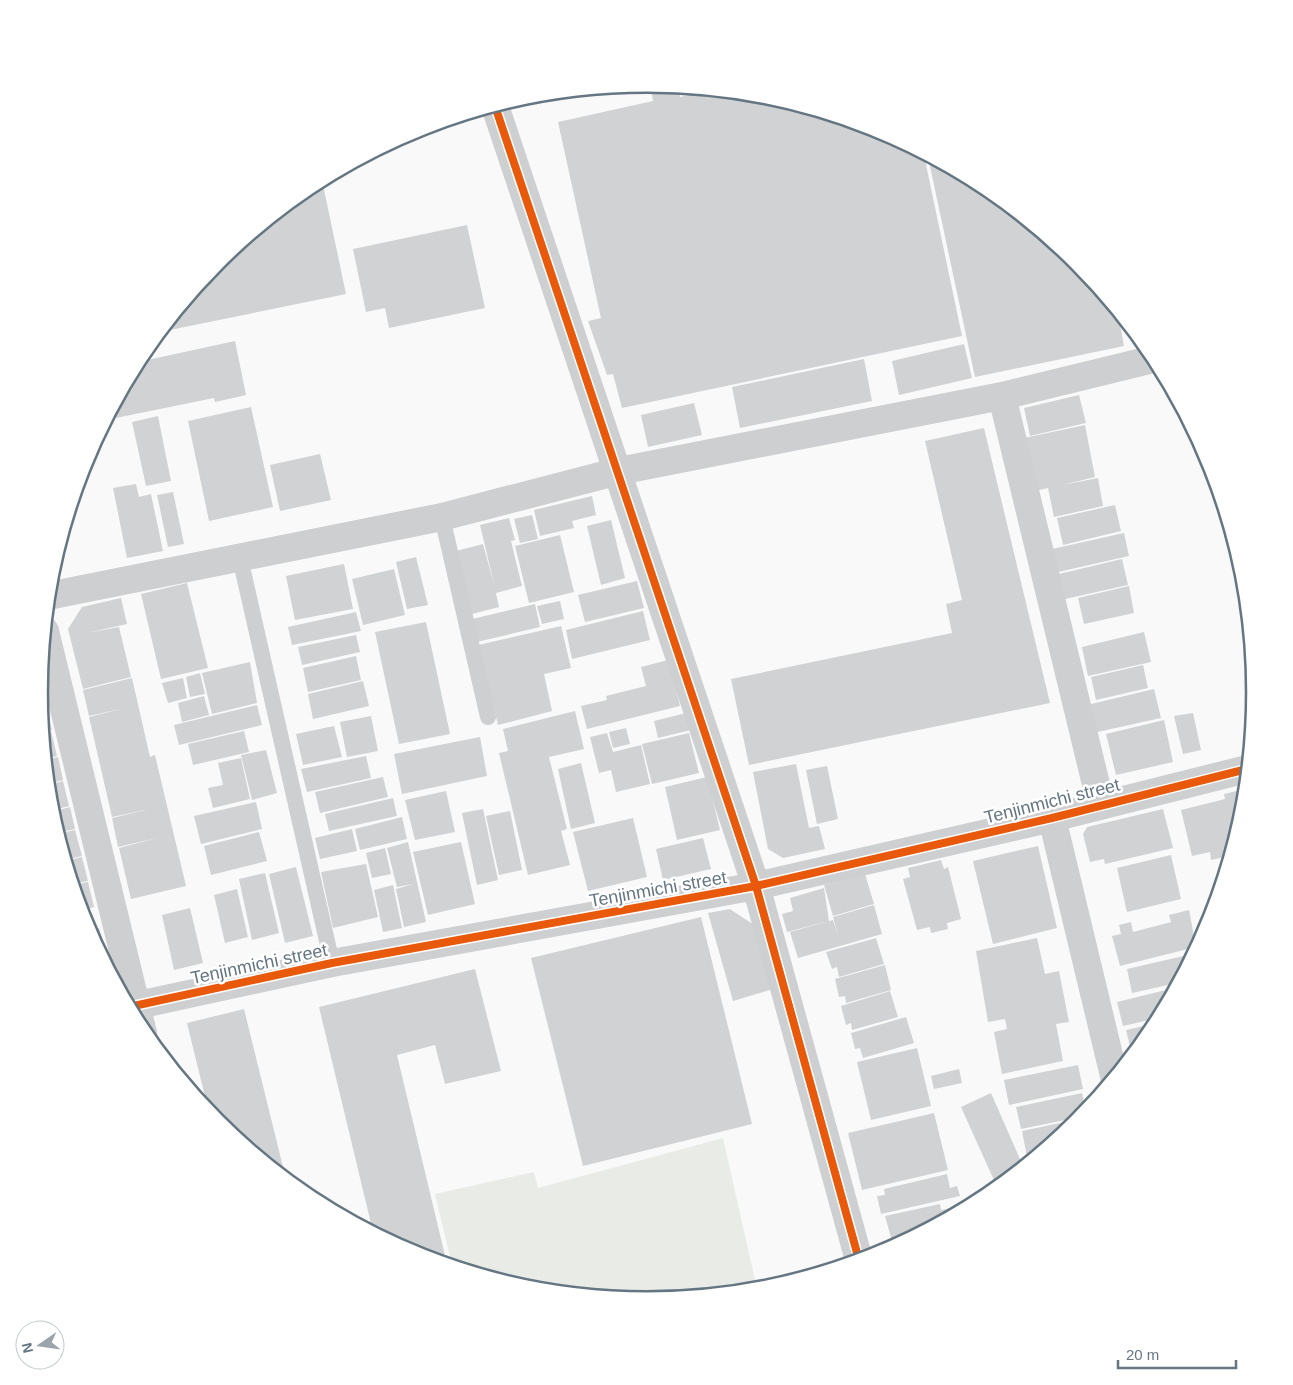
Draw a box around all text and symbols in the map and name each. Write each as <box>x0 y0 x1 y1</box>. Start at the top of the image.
street label: Tenjinmichi street <box>982 774 1122 828</box>
street label: Tenjinmichi street <box>588 867 728 911</box>
street label: Tenjinmichi street <box>189 940 329 988</box>
north arrow <box>15 1320 65 1370</box>
scale bar <box>1118 1338 1236 1370</box>
text: N <box>18 1341 36 1355</box>
text: 20 m <box>1126 1346 1159 1363</box>

